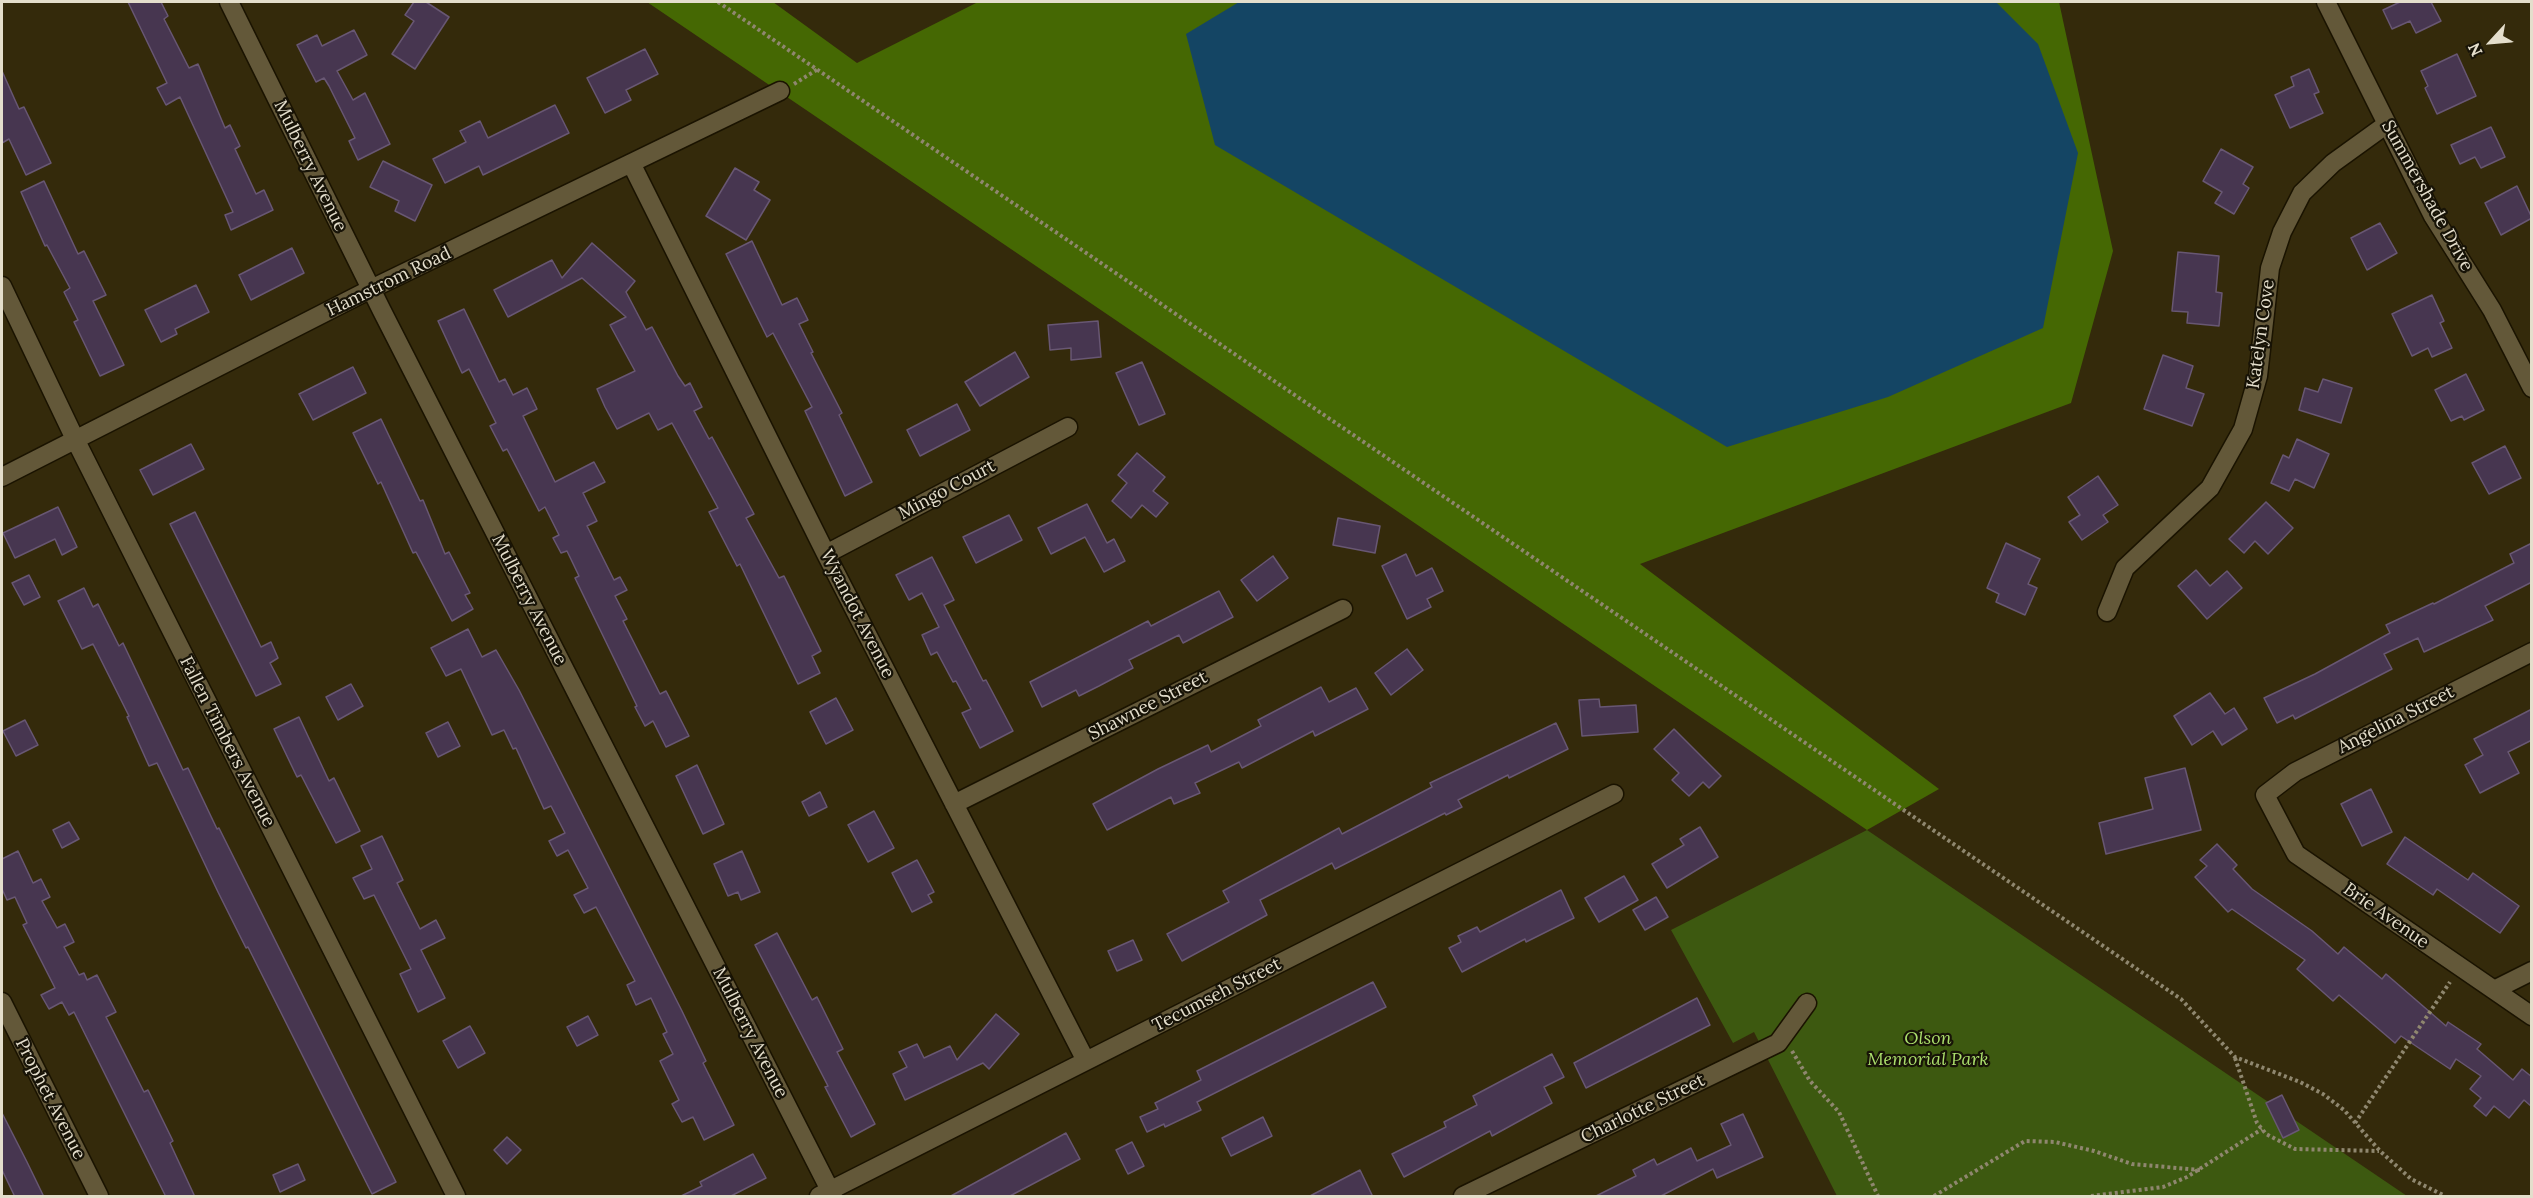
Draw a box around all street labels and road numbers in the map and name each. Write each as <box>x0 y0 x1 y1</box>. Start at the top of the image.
street label: Mulberry Avenue <box>269 97 351 235</box>
street label: Summershade Drive <box>2377 117 2477 275</box>
street label: Hamstrom Road <box>323 243 455 321</box>
street label: Katelyn Cove <box>2243 278 2279 390</box>
street label: Mingo Court <box>895 455 999 525</box>
street label: Mulberry Avenue <box>487 531 571 669</box>
street label: Wyandot Avenue <box>815 546 899 682</box>
street label: Fallen Timbers Avenue <box>175 653 279 831</box>
street label: Shawnee Street <box>1085 667 1211 745</box>
street label: Angelina Street <box>2334 681 2458 759</box>
street label: Brie Avenue <box>2339 879 2433 953</box>
street label: Tecumseh Street <box>1149 953 1285 1037</box>
street label: Mulberry Avenue <box>708 964 792 1102</box>
street label: Prophet Avenue <box>10 1035 90 1163</box>
street label: Charlotte Street <box>1577 1070 1709 1148</box>

